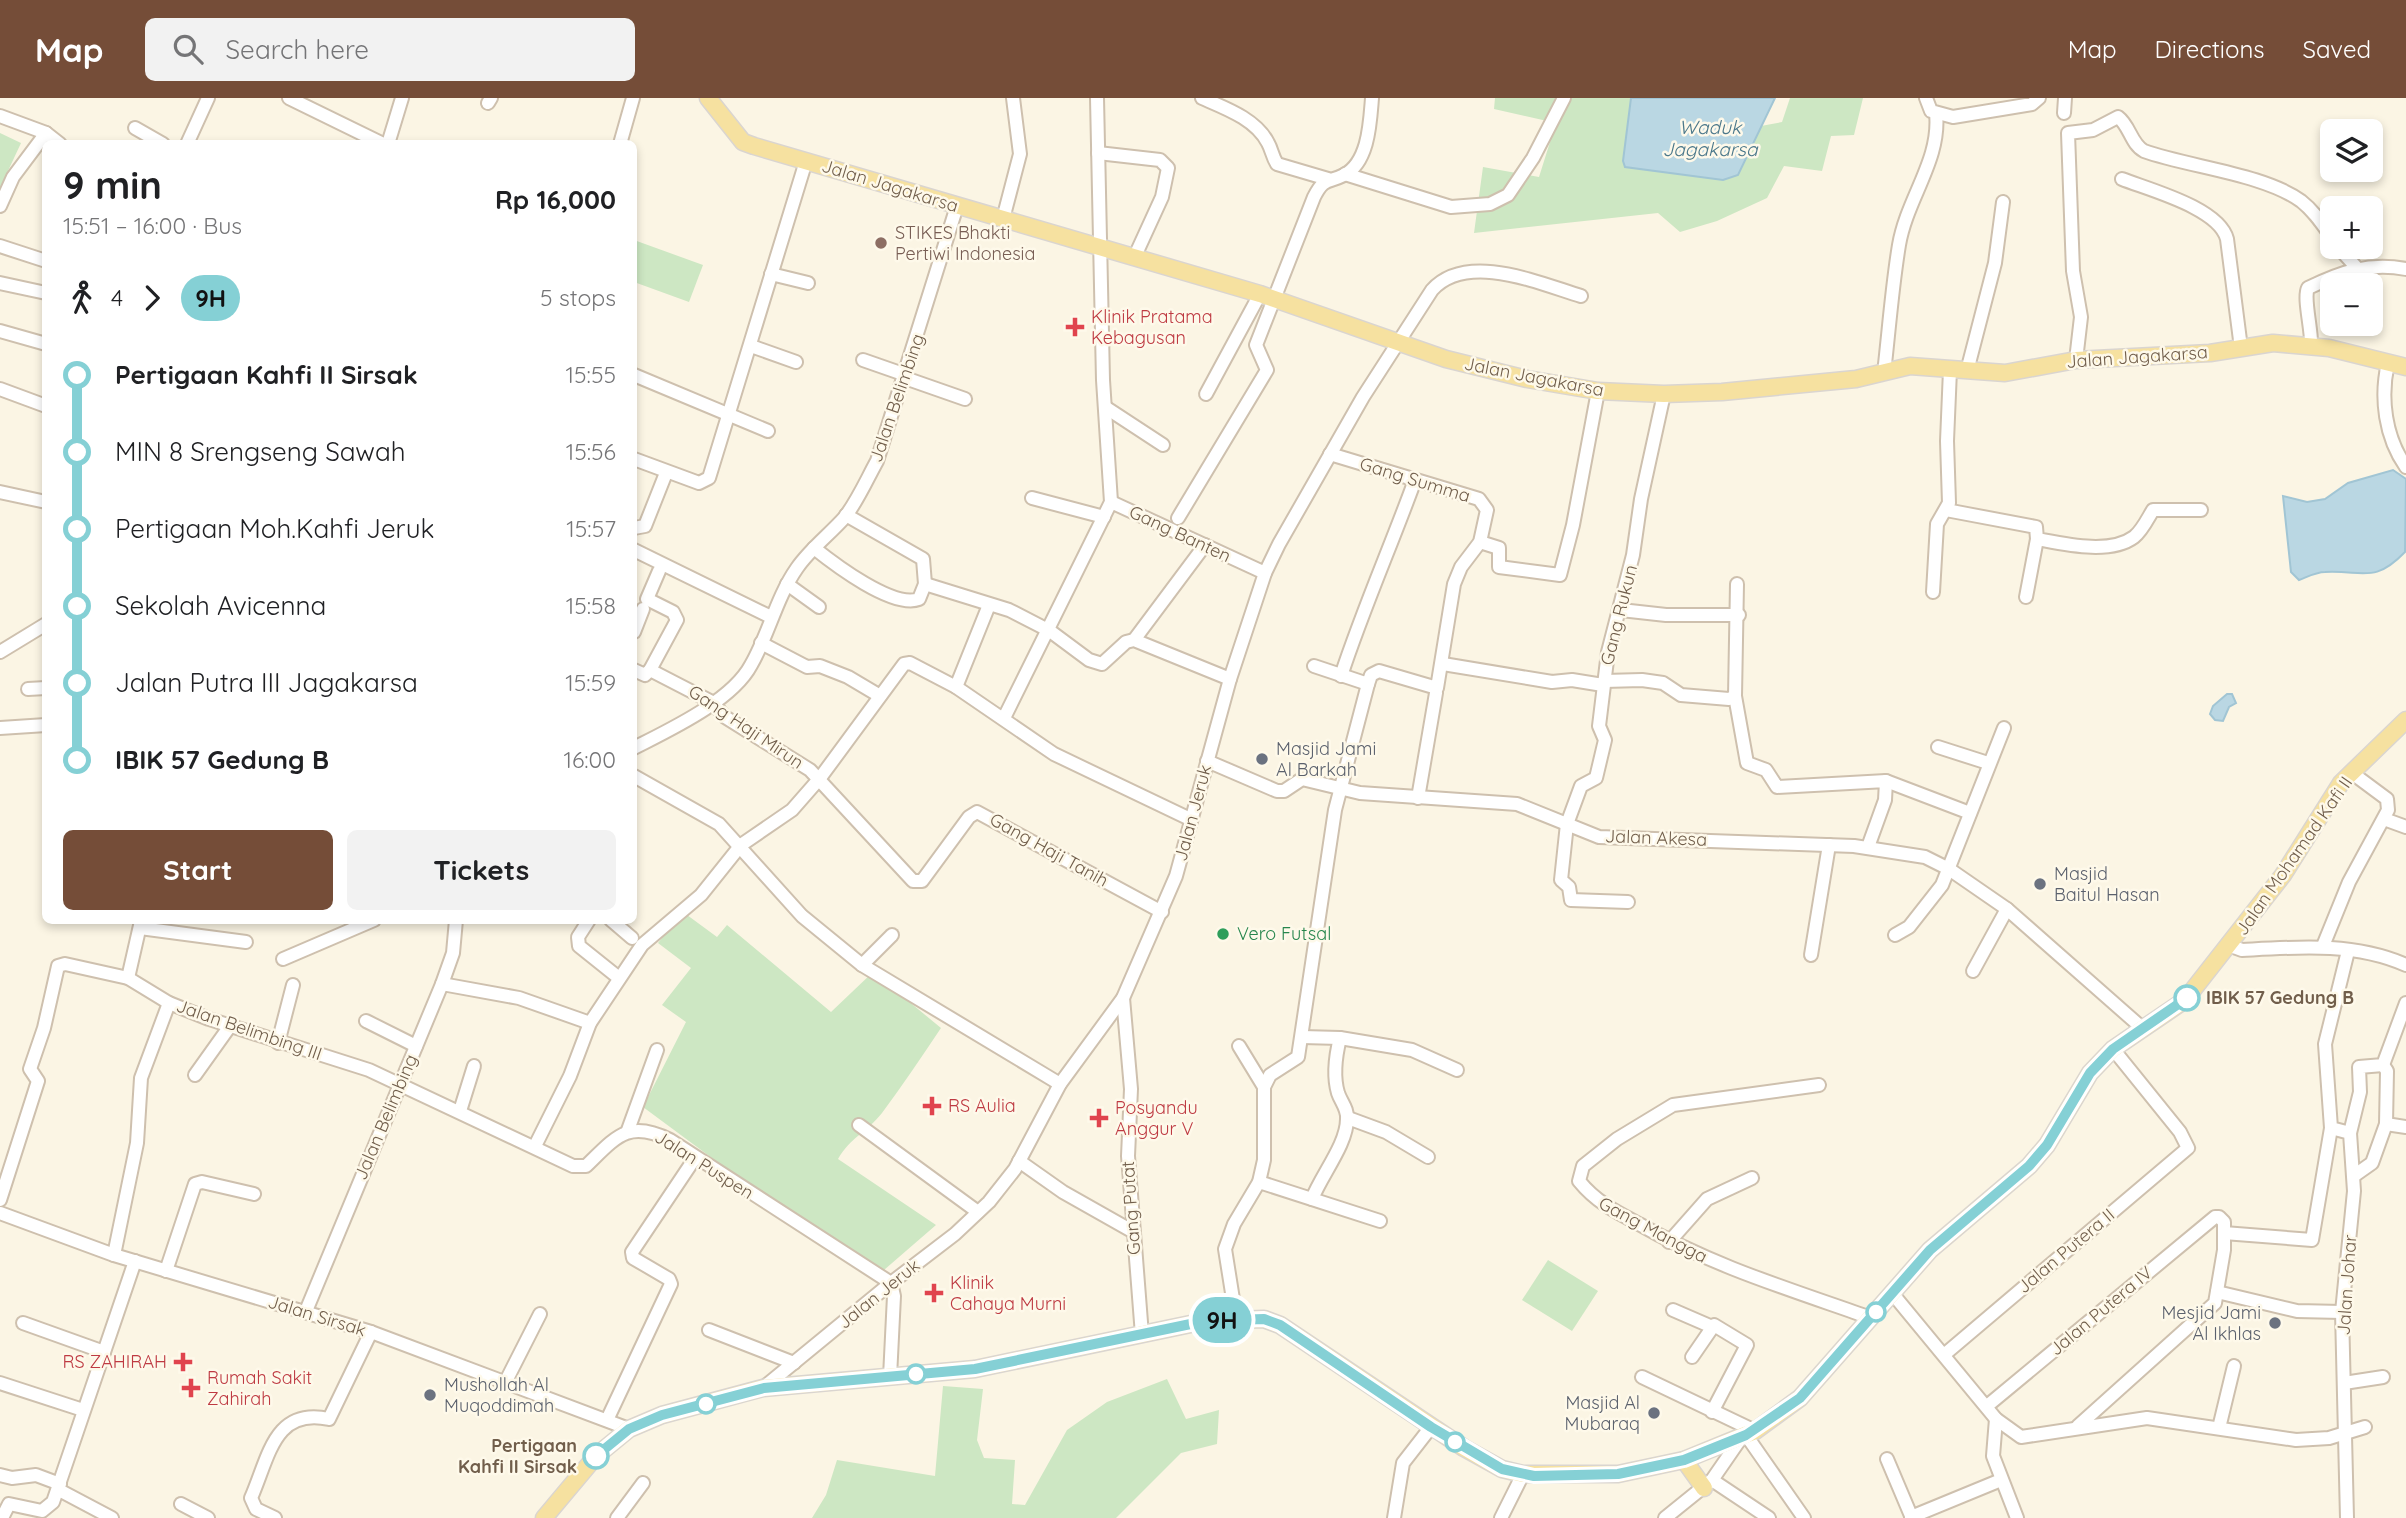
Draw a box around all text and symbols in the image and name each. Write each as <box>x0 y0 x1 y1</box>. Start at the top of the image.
search box <box>145 18 635 81</box>
text: Map <box>35 29 103 70</box>
icon: search <box>169 30 207 68</box>
text: Search here <box>225 33 369 66</box>
text: Map <box>2068 34 2117 64</box>
text: Directions <box>2155 34 2265 64</box>
text: Saved <box>2303 34 2371 64</box>
water label: Waduk Jagakarsa <box>1662 115 1759 161</box>
map controls <box>2320 119 2383 336</box>
button: layers <box>2320 119 2383 182</box>
street label: Jalan Jagakarsa <box>819 154 961 217</box>
text: 9 min <box>63 161 162 209</box>
text: Rp 16,000 <box>495 183 616 216</box>
button: + <box>2320 196 2383 259</box>
text: 15:51 – 16:00 · Bus <box>63 211 242 240</box>
place label: STIKES Bhakti Pertiwi Indonesia <box>895 221 1035 265</box>
marker: STIKES Bhakti Pertiwi Indonesia <box>873 235 889 251</box>
button: − <box>2320 273 2383 336</box>
icon: walk <box>63 279 101 317</box>
icon: forward <box>133 279 171 317</box>
text: 4 <box>111 283 123 312</box>
text: 9H <box>195 283 226 313</box>
text: 5 stops <box>540 283 616 312</box>
place label: Klinik Pratama Kebagusan <box>1091 305 1213 349</box>
marker: Klinik Pratama Kebagusan <box>1065 317 1085 337</box>
street label: Jalan Belimbing <box>864 331 929 465</box>
street label: Jalan Jagakarsa <box>2065 340 2208 373</box>
street label: Jalan Jagakarsa <box>1462 352 1606 401</box>
text: Pertigaan Kahfi II Sirsak <box>115 358 418 391</box>
text: 15:55 <box>566 360 616 389</box>
text: MIN 8 Srengseng Sawah <box>115 435 406 468</box>
text: 15:56 <box>566 437 616 466</box>
street label: Gang Summa <box>1357 452 1473 507</box>
street label: Gang Banten <box>1126 500 1235 567</box>
text: Pertigaan Moh.Kahfi Jeruk <box>115 512 434 545</box>
text: 15:57 <box>566 514 616 543</box>
street label: Gang Rukun <box>1595 562 1642 667</box>
text: Sekolah Avicenna <box>115 589 326 622</box>
text: 15:58 <box>566 591 616 620</box>
text: Jalan Putra III Jagakarsa <box>115 666 418 699</box>
text: 15:59 <box>565 668 616 697</box>
street label: Gang Haji Mirun <box>684 680 808 774</box>
place label: Masjid Jami Al Barkah <box>1276 737 1376 781</box>
text: IBIK 57 Gedung B <box>115 743 329 776</box>
text: 16:00 <box>563 745 616 774</box>
marker: Masjid Jami Al Barkah <box>1254 751 1270 767</box>
street label: Jalan Jeruk <box>1169 762 1216 864</box>
street label: Jalan Mohamad Kafi II <box>2230 772 2357 940</box>
street label: Gang Haji Tanih <box>986 807 1113 892</box>
street label: Jalan Akesa <box>1605 824 1707 851</box>
button: Start <box>63 830 333 910</box>
button: Tickets <box>347 830 616 910</box>
place label: Masjid Baitul Hasan <box>2054 862 2160 906</box>
marker: Masjid Baitul Hasan <box>2032 876 2048 892</box>
place label: Vero Futsal <box>1237 922 1331 945</box>
marker: Vero Futsal <box>1215 926 1231 942</box>
marker: IBIK 57 Gedung B <box>2174 985 2200 1011</box>
place label: IBIK 57 Gedung B <box>2206 986 2354 1009</box>
street label: Jalan Belimbing III <box>173 994 325 1065</box>
street label: Jalan Belimbing <box>349 1051 422 1183</box>
place label: RS Aulia <box>948 1094 1016 1117</box>
marker: RS Aulia <box>922 1096 942 1116</box>
place label: Posyandu Anggur V <box>1115 1096 1198 1140</box>
marker: Posyandu Anggur V <box>1089 1108 1109 1128</box>
street label: Jalan Puspen <box>651 1125 758 1204</box>
street label: Gang Putat <box>1116 1160 1145 1256</box>
street label: Gang Mangga <box>1595 1191 1711 1268</box>
street label: Jalan Putera II <box>2012 1203 2119 1298</box>
street label: Jalan Johar <box>2332 1234 2361 1336</box>
street label: Jalan Jeruk <box>833 1254 924 1334</box>
street label: Jalan Putera IV <box>2044 1261 2157 1360</box>
place label: Klinik Cahaya Murni <box>950 1271 1066 1315</box>
marker: Klinik Cahaya Murni <box>924 1283 944 1303</box>
street label: Jalan Sirsak <box>265 1290 369 1341</box>
line badge: 9H <box>1190 1297 1254 1343</box>
place label: Mesjid Jami Al Ikhlas <box>2161 1301 2261 1345</box>
unlabelled marker <box>1866 1302 1886 1322</box>
text: 9H <box>1207 1305 1237 1335</box>
marker: Mesjid Jami Al Ikhlas <box>2267 1315 2283 1331</box>
place label: RS ZAHIRAH <box>63 1350 167 1373</box>
marker: RS ZAHIRAH <box>173 1352 193 1372</box>
unlabelled marker <box>906 1364 926 1384</box>
place label: Rumah Sakit Zahirah <box>207 1366 312 1410</box>
place label: Mushollah Al Muqoddimah <box>444 1373 554 1417</box>
marker: Rumah Sakit Zahirah <box>181 1378 201 1398</box>
marker: Mushollah Al Muqoddimah <box>422 1387 438 1403</box>
place label: Masjid Al Mubaraq <box>1565 1391 1640 1435</box>
unlabelled marker <box>696 1394 716 1414</box>
marker: Masjid Al Mubaraq <box>1646 1405 1662 1421</box>
unlabelled marker <box>1445 1432 1465 1452</box>
place label: Pertigaan Kahfi II Sirsak <box>458 1434 577 1478</box>
marker: Pertigaan Kahfi II Sirsak <box>583 1443 609 1469</box>

